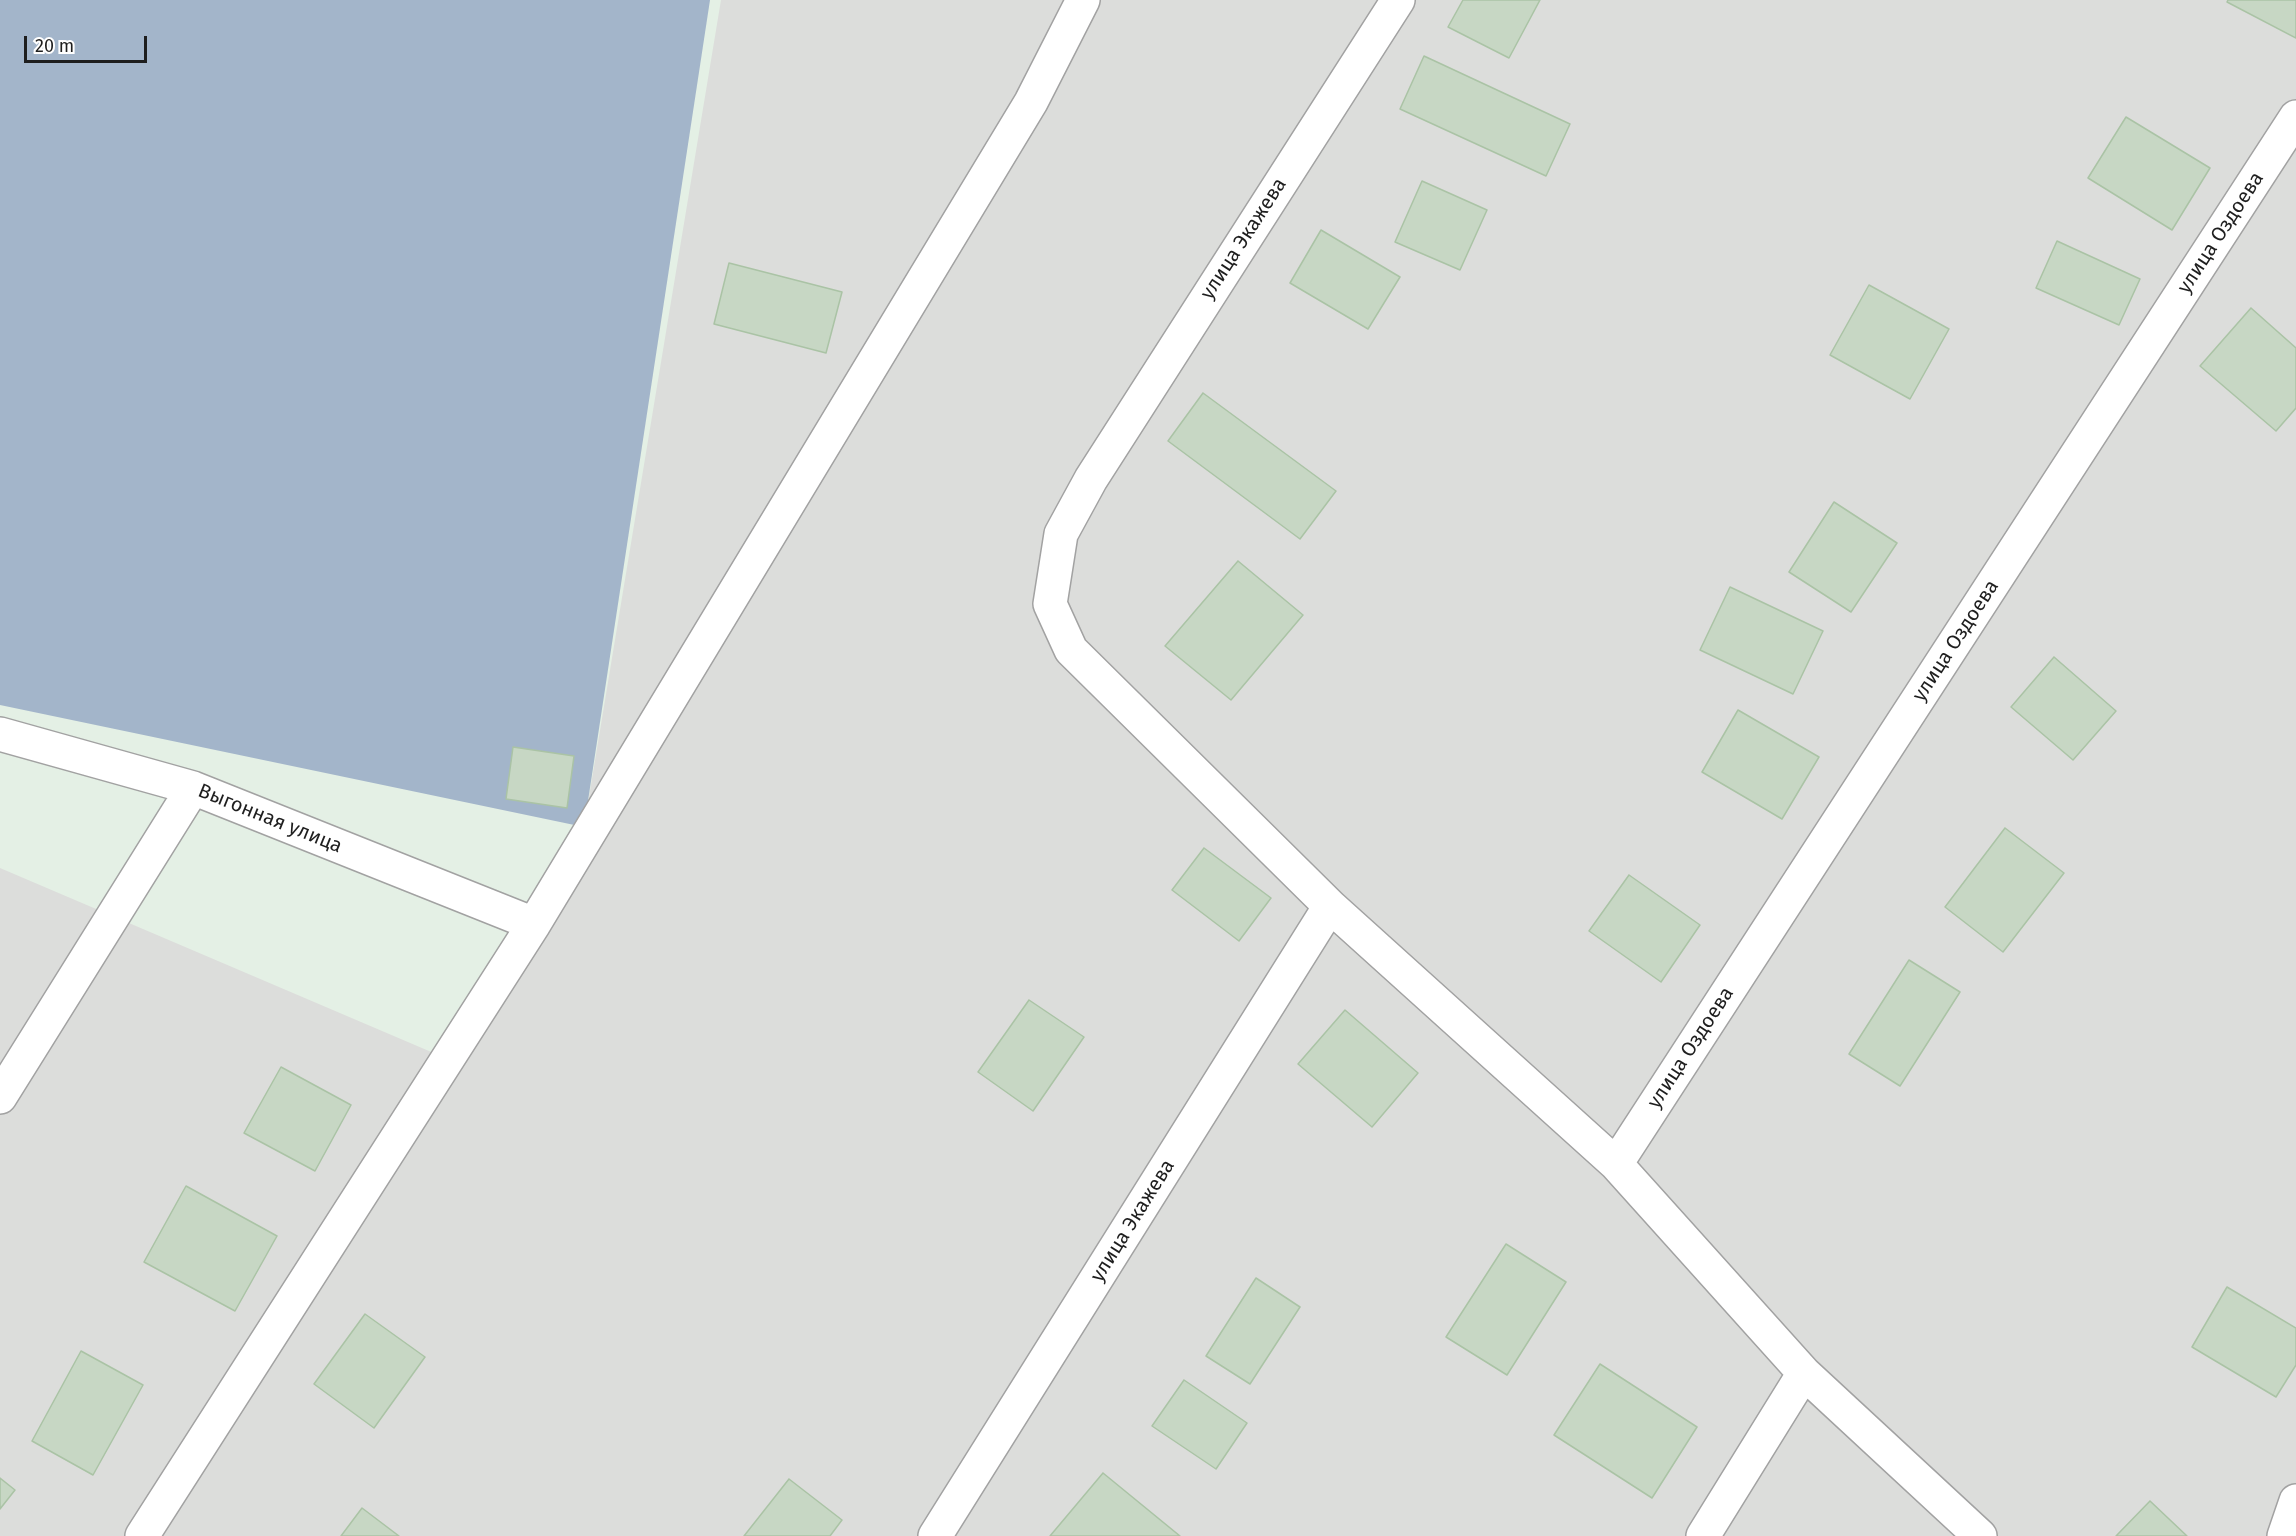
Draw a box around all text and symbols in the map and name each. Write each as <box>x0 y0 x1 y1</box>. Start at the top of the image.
scale bar <box>27 24 150 62</box>
text: 20 m <box>35 35 74 57</box>
street label: улица Оздоева <box>2173 168 2269 298</box>
street label: улица Экажева <box>1196 174 1292 304</box>
street label: улица Оздоева <box>1908 576 2004 706</box>
street label: Выгонная улица <box>194 779 346 859</box>
street label: улица Оздоева <box>1643 983 1739 1113</box>
street label: улица Экажева <box>1086 1155 1180 1287</box>

